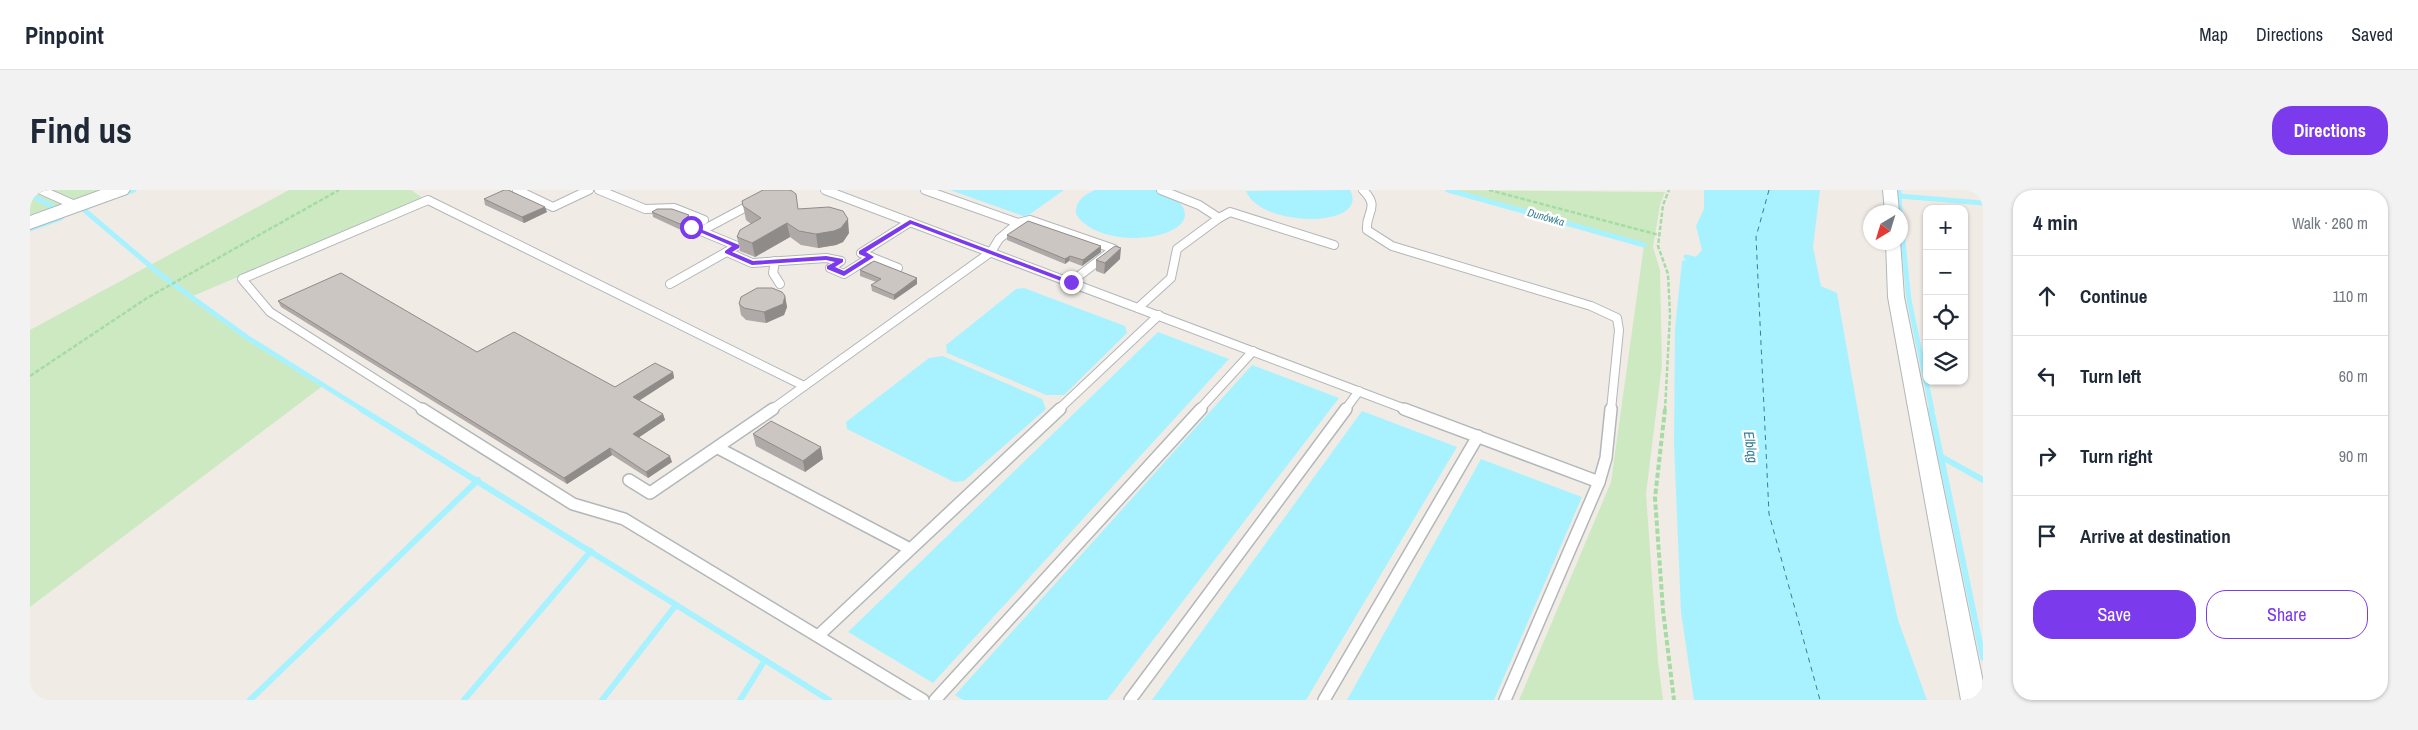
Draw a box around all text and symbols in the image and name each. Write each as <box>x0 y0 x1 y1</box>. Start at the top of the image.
text: Pinpoint <box>25 19 104 51</box>
text: Map <box>2199 22 2228 47</box>
text: Directions <box>2256 22 2323 47</box>
text: Saved <box>2351 22 2393 47</box>
button: Directions <box>2272 106 2388 155</box>
text: Find us <box>30 107 132 154</box>
water label: Dunówka <box>1526 205 1566 229</box>
north arrow <box>1863 205 1908 250</box>
map controls <box>1923 205 1968 385</box>
button: + <box>1923 205 1968 250</box>
text: 4 min <box>2033 208 2078 237</box>
text: Walk · 260 m <box>2292 212 2368 234</box>
route start <box>680 216 703 239</box>
button: − <box>1923 250 1968 295</box>
route end <box>1060 271 1083 294</box>
icon: ahead <box>2033 282 2061 310</box>
text: Continue <box>2080 283 2148 309</box>
text: 110 m <box>2332 285 2368 307</box>
button: locate <box>1923 295 1968 340</box>
button: layers <box>1923 340 1968 385</box>
icon: left <box>2033 362 2061 390</box>
text: Turn left <box>2080 363 2141 389</box>
text: 60 m <box>2339 365 2368 387</box>
water label: Elbląg <box>1740 430 1762 465</box>
icon: right <box>2033 442 2061 470</box>
text: Turn right <box>2080 443 2152 469</box>
text: 90 m <box>2339 445 2368 467</box>
icon: arrive <box>2033 522 2061 550</box>
text: Arrive at destination <box>2080 523 2231 549</box>
button: Save <box>2033 590 2196 639</box>
button: Share <box>2206 590 2368 639</box>

